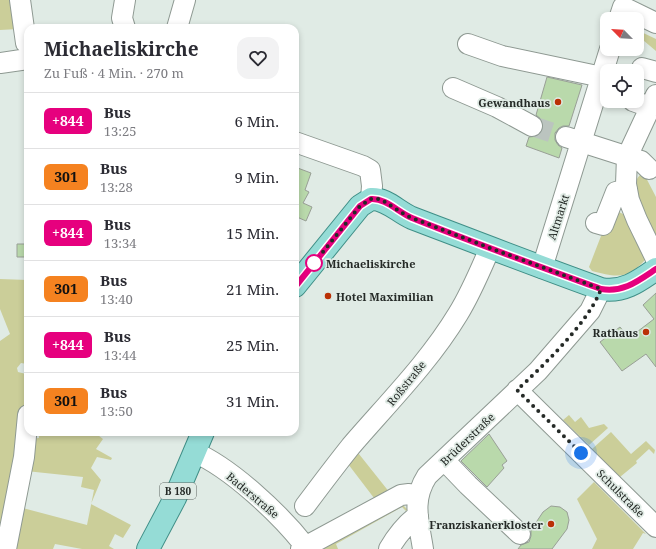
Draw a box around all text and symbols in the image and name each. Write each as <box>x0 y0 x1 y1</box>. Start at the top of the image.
north arrow <box>600 12 644 56</box>
map controls <box>600 12 644 108</box>
text: Michaeliskirche <box>44 36 199 62</box>
button: heart <box>237 37 279 79</box>
text: Zu Fuß · 4 Min. · 270 m <box>44 64 184 82</box>
button: locate <box>600 64 644 108</box>
place label: Gewandhaus <box>478 95 550 110</box>
marker: Gewandhaus <box>553 97 563 107</box>
text: Bus <box>104 102 131 122</box>
text: +844 <box>52 111 84 130</box>
text: 6 Min. <box>234 111 279 131</box>
text: 13:25 <box>104 122 136 140</box>
text: Bus <box>100 158 127 178</box>
text: 301 <box>54 167 78 186</box>
text: 9 Min. <box>234 167 279 187</box>
text: 13:28 <box>100 178 133 196</box>
street label: Altmarkt <box>544 192 572 242</box>
text: Bus <box>104 214 131 234</box>
text: +844 <box>52 223 84 242</box>
text: 15 Min. <box>226 223 279 243</box>
text: 13:34 <box>104 234 136 252</box>
marker: Michaeliskirche <box>305 254 323 272</box>
place label: Michaeliskirche <box>326 256 415 271</box>
text: Bus <box>100 270 127 290</box>
text: 301 <box>54 279 78 298</box>
text: 21 Min. <box>226 279 279 299</box>
place label: Hotel Maximilian <box>336 289 434 304</box>
text: 13:40 <box>100 290 133 308</box>
marker: Hotel Maximilian <box>323 291 333 301</box>
place label: Rathaus <box>593 325 638 340</box>
text: Bus <box>104 326 131 346</box>
marker: Rathaus <box>641 327 651 337</box>
text: +844 <box>52 335 84 354</box>
text: 25 Min. <box>226 335 279 355</box>
text: 13:44 <box>104 346 136 364</box>
street label: Roßstraße <box>383 357 429 409</box>
text: Bus <box>100 382 127 402</box>
text: 301 <box>54 391 78 410</box>
text: 31 Min. <box>226 391 279 411</box>
text: 13:50 <box>100 402 133 420</box>
street label: Brüderstraße <box>437 409 498 469</box>
your location <box>571 443 591 463</box>
street label: Schulstraße <box>594 466 648 520</box>
street label: Baderstraße <box>224 469 282 521</box>
road number: B 180 <box>160 483 196 499</box>
place label: Franziskanerkloster <box>429 517 543 532</box>
marker: Franziskanerkloster <box>546 519 556 529</box>

